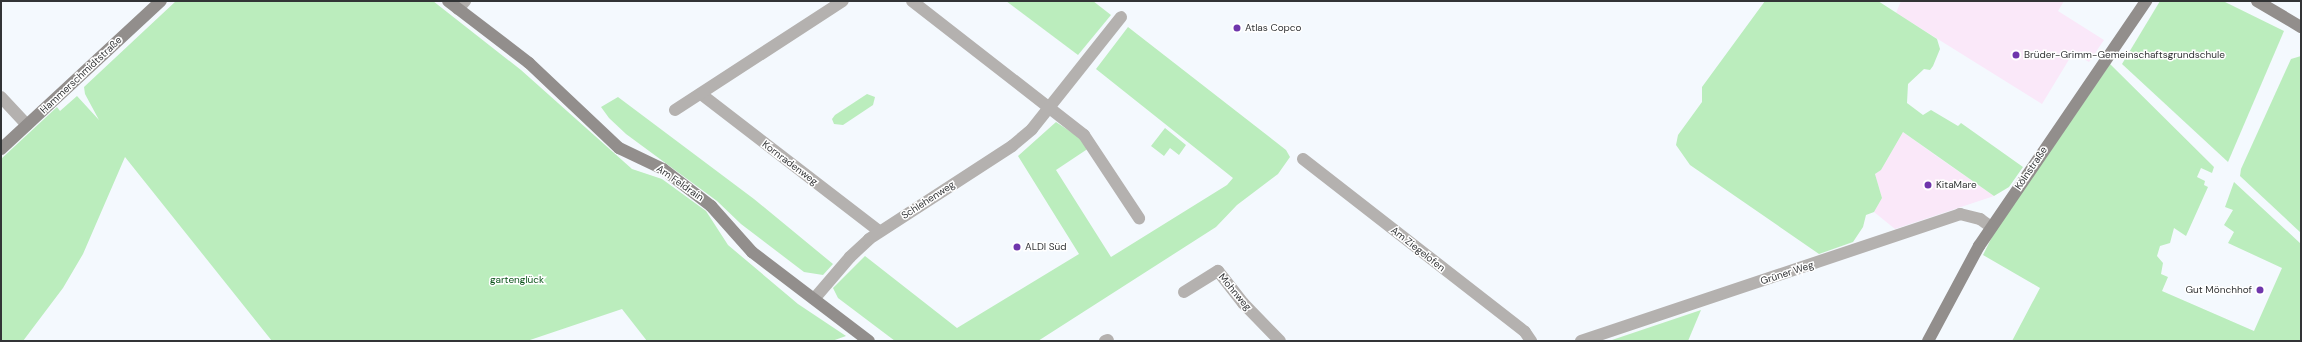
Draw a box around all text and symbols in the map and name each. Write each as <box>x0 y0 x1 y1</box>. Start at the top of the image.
place label: Atlas Copco <box>1245 22 1301 34</box>
marker: Atlas Copco <box>1232 23 1242 33</box>
street label: Hammerschmidtstraße <box>38 34 124 116</box>
place label: Brüder-Grimm-Gemeinschaftsgrundschule <box>2024 49 2225 61</box>
marker: Brüder-Grimm-Gemeinschaftsgrundschule <box>2011 50 2021 60</box>
street label: Kornradenweg <box>760 138 820 188</box>
street label: Kölnstraße <box>2012 144 2050 192</box>
street label: Am Feldrain <box>654 162 706 204</box>
street label: Schlehenweg <box>899 178 957 222</box>
place label: KitaMare <box>1936 179 1977 191</box>
marker: KitaMare <box>1923 180 1933 190</box>
street label: Am Ziegelofen <box>1388 224 1448 274</box>
place label: ALDI Süd <box>1025 241 1067 253</box>
marker: ALDI Süd <box>1012 242 1022 252</box>
street label: Grüner Weg <box>1759 259 1815 287</box>
street label: Mohnweg <box>1216 271 1254 313</box>
park label: gartenglück <box>490 274 544 286</box>
place label: Gut Mönchhof <box>2185 284 2252 296</box>
marker: Gut Mönchhof <box>2255 285 2265 295</box>

